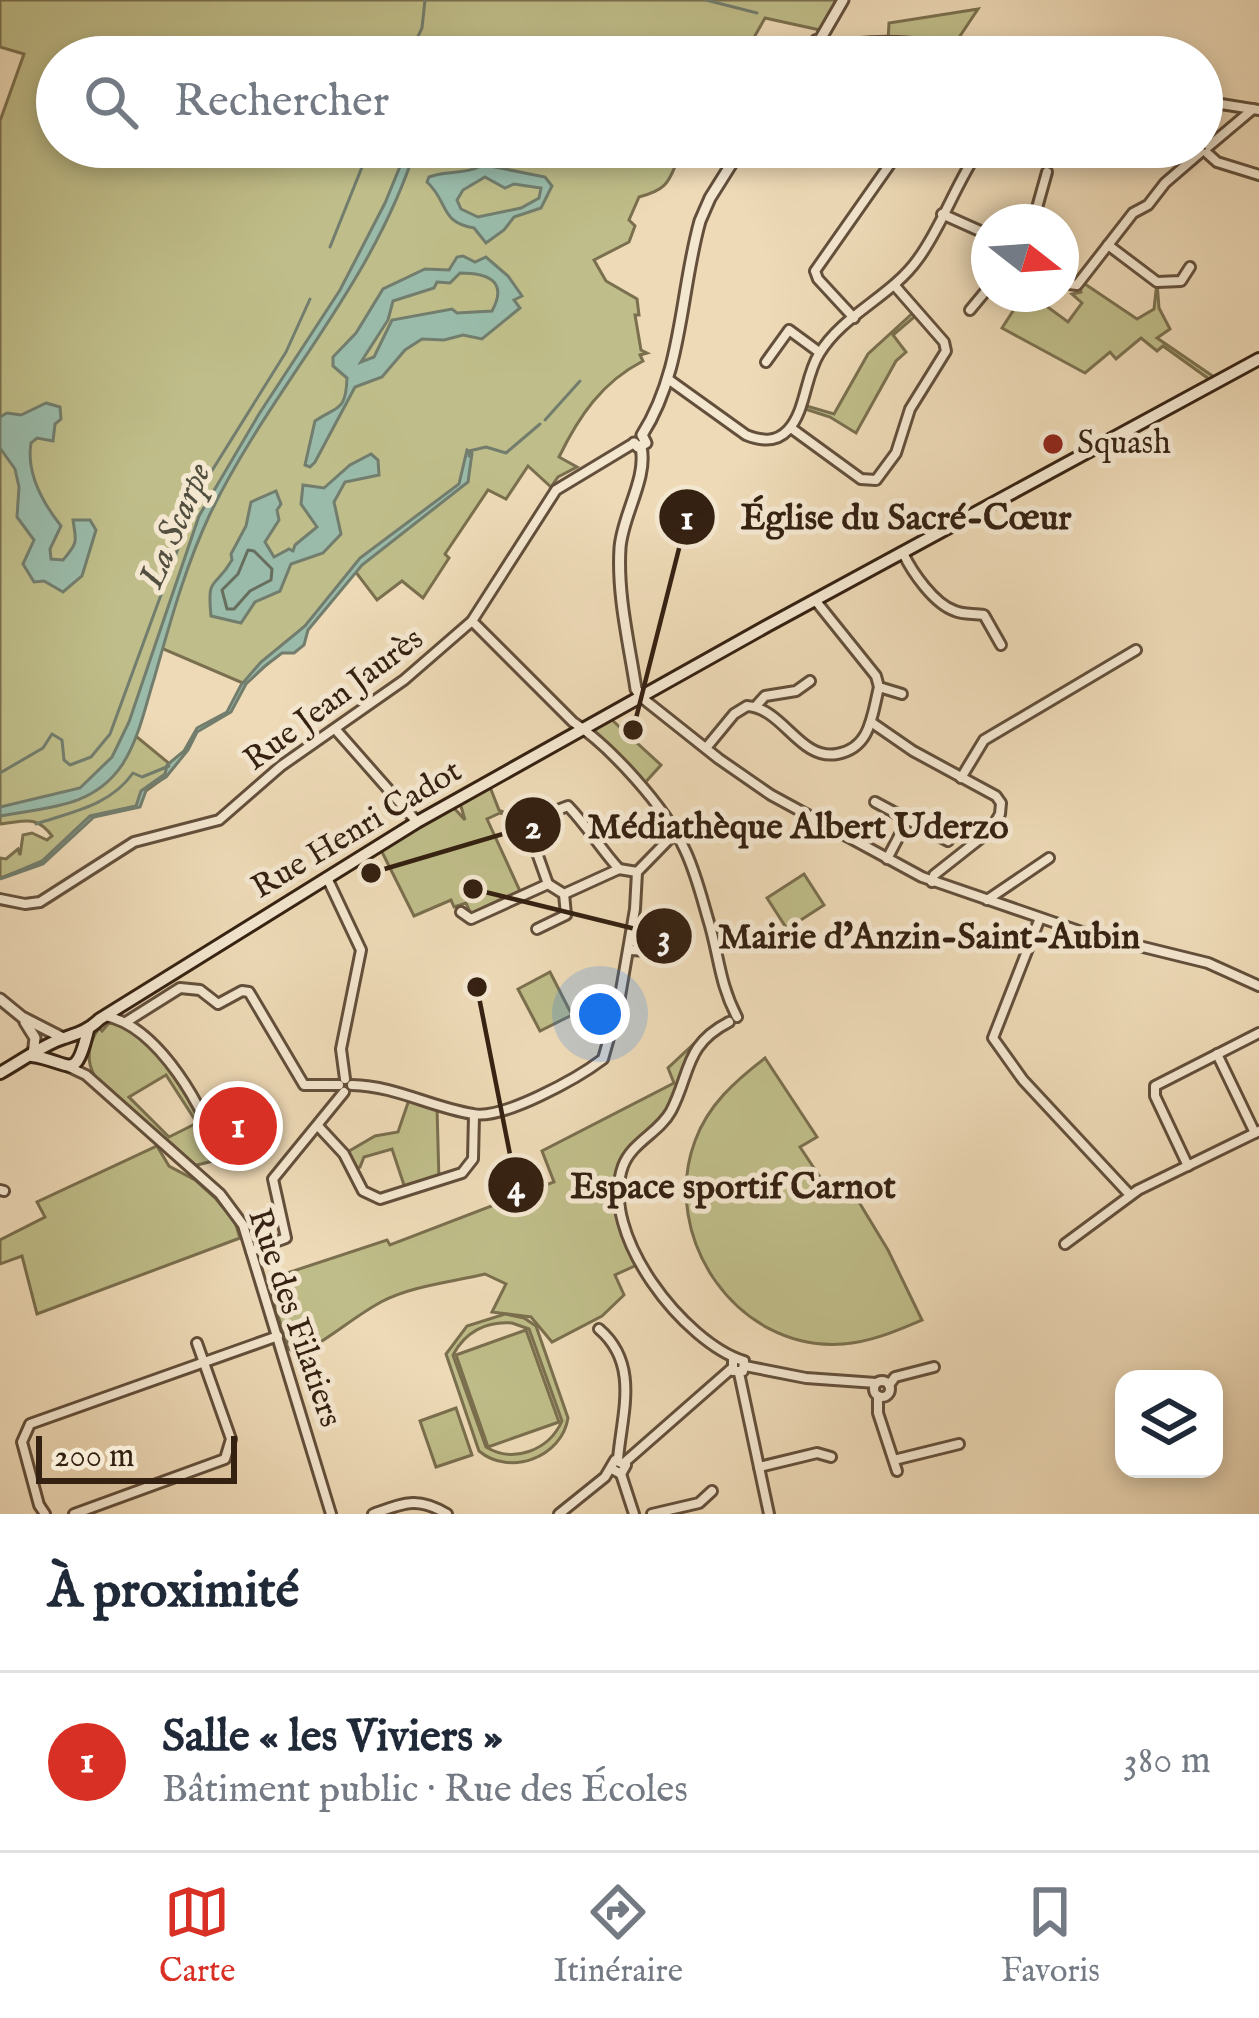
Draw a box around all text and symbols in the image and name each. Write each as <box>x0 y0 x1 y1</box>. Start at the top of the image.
search box <box>36 36 1223 168</box>
icon: search <box>78 69 144 135</box>
text: Rechercher <box>174 74 389 131</box>
north arrow <box>971 204 1079 312</box>
place label: Squash <box>1077 423 1171 465</box>
marker: Squash <box>1040 431 1066 457</box>
water label: La Scarpe <box>129 456 223 597</box>
callout: Église du Sacré-Cœur <box>657 481 1096 553</box>
text: Église du Sacré-Cœur <box>740 494 1072 542</box>
text: 1 <box>680 496 694 542</box>
street label: Rue Jean Jaurès <box>236 619 432 781</box>
street label: Rue Henri Cadot <box>244 751 470 909</box>
callout: Médiathèque Albert Uderzo <box>503 789 1033 861</box>
text: 2 <box>525 805 542 851</box>
text: Médiathèque Albert Uderzo <box>587 805 1009 851</box>
callout: Mairie d'Anzin-Saint-Aubin <box>634 900 1164 972</box>
text: 3 <box>657 915 671 961</box>
text: Mairie d'Anzin-Saint-Aubin <box>718 915 1140 961</box>
your location <box>570 984 630 1044</box>
pin: 1 <box>199 1081 277 1171</box>
callout: Espace sportif Carnot <box>486 1149 919 1221</box>
text: 4 <box>507 1165 525 1211</box>
text: Espace sportif Carnot <box>570 1165 896 1211</box>
street label: Rue des Filatiers <box>237 1203 351 1433</box>
map controls <box>1115 1370 1223 1478</box>
button: layers <box>1115 1370 1223 1478</box>
scale bar <box>36 1430 237 1483</box>
text: 200 m <box>54 1436 135 1478</box>
text: À proximité <box>48 1560 299 1625</box>
text: Salle « les Viviers » <box>162 1709 502 1766</box>
text: 1 <box>80 1737 94 1786</box>
text: 380 m <box>1123 1737 1211 1786</box>
text: Bâtiment public · Rue des Écoles <box>162 1766 688 1815</box>
tab: Carte <box>159 1879 236 1993</box>
tab: Itinéraire <box>554 1879 683 1993</box>
tab: Favoris <box>1001 1879 1100 1993</box>

